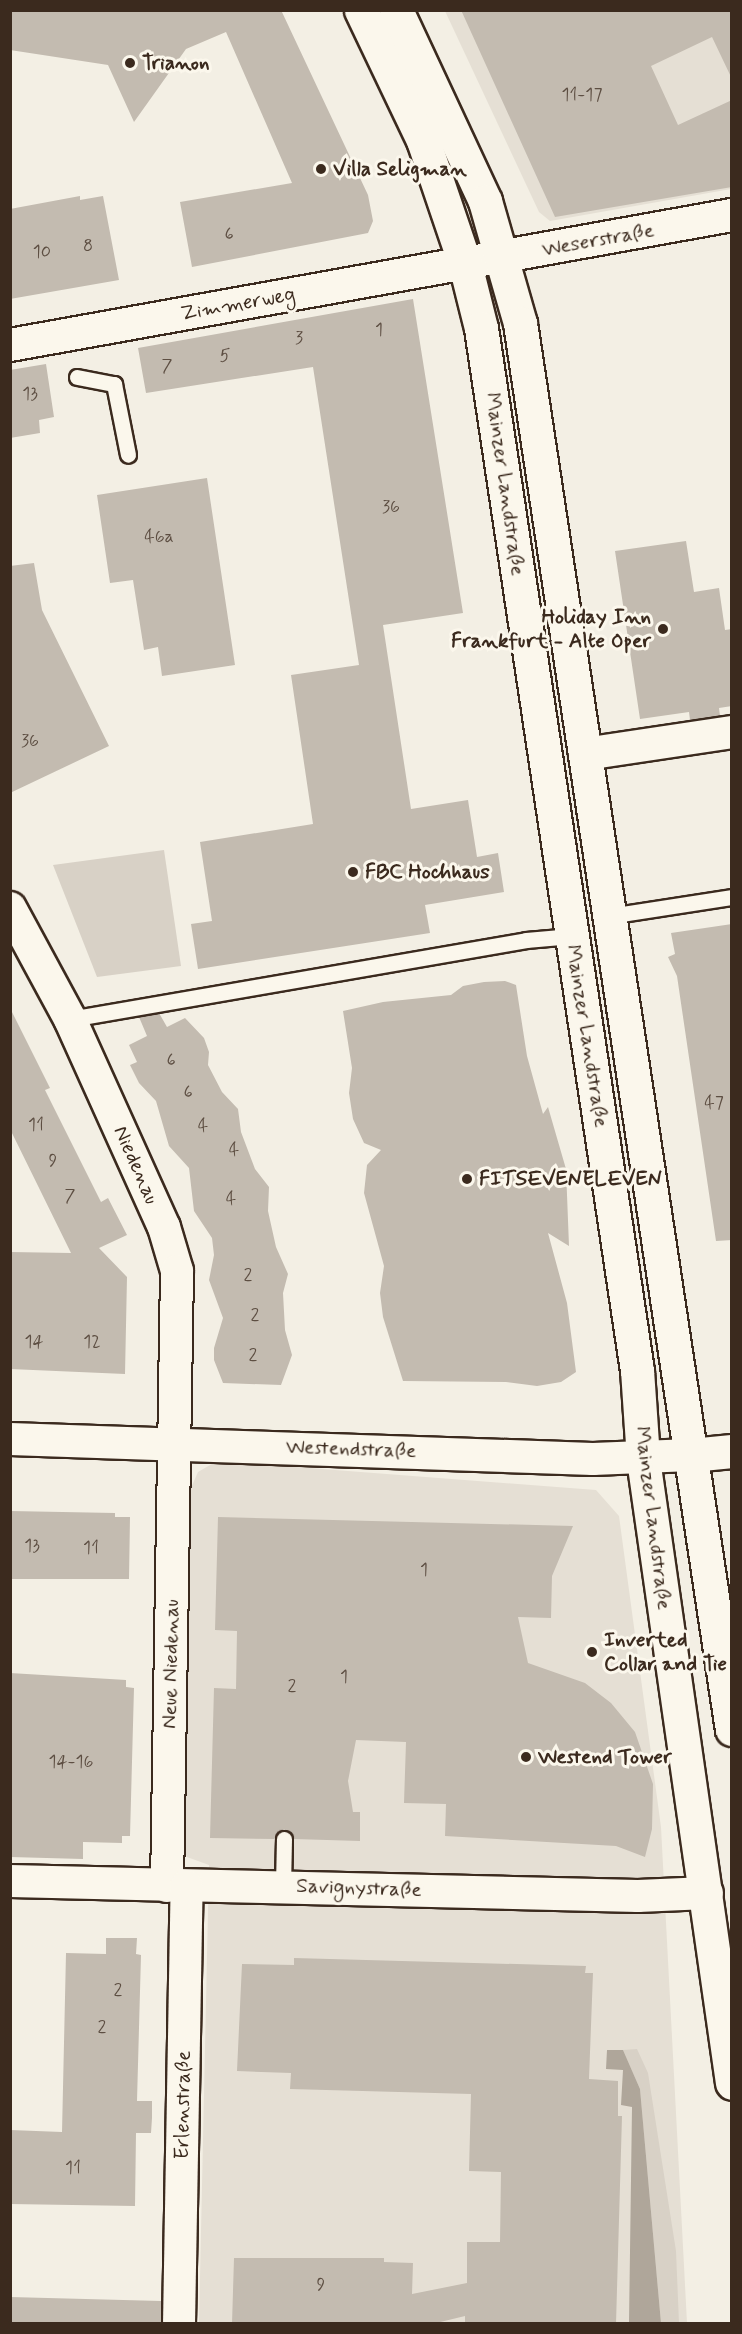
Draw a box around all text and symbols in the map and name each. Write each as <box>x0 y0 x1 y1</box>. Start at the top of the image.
place label: Trianon <box>142 50 210 76</box>
marker: Trianon <box>123 56 137 70</box>
house number: 11-17 <box>562 84 602 106</box>
place label: Villa Seligman <box>333 156 467 182</box>
marker: Villa Seligman <box>314 162 328 176</box>
street label: Weserstraße <box>540 218 656 262</box>
house number: 6 <box>224 223 234 245</box>
house number: 8 <box>83 235 93 257</box>
house number: 10 <box>33 241 51 263</box>
street label: Zimmerweg <box>179 282 297 326</box>
house number: 1 <box>375 319 383 341</box>
house number: 3 <box>295 327 303 349</box>
house number: 5 <box>220 345 230 367</box>
house number: 7 <box>162 355 172 377</box>
house number: 13 <box>22 383 38 405</box>
street label: Mainzer Landstraße <box>480 391 530 577</box>
house number: 36 <box>382 496 400 518</box>
house number: 46a <box>144 526 174 548</box>
place label: Holiday Inn Frankfurt - Alte Oper <box>452 604 651 654</box>
marker: Holiday Inn Frankfurt - Alte Oper <box>656 622 670 636</box>
house number: 36 <box>21 730 39 752</box>
place label: FBC Hochhaus <box>365 859 490 885</box>
marker: FBC Hochhaus <box>346 865 360 879</box>
street label: Mainzer Landstraße <box>560 943 614 1129</box>
house number: 6 <box>166 1049 176 1071</box>
house number: 6 <box>183 1081 193 1103</box>
house number: 47 <box>704 1092 724 1114</box>
house number: 11 <box>28 1114 44 1136</box>
house number: 4 <box>198 1115 208 1137</box>
street label: Niedenau <box>108 1122 164 1208</box>
house number: 4 <box>229 1139 239 1161</box>
house number: 9 <box>49 1150 57 1172</box>
place label: FITSEVENELEVEN <box>479 1166 662 1192</box>
marker: FITSEVENELEVEN <box>460 1172 474 1186</box>
house number: 7 <box>65 1185 75 1207</box>
house number: 4 <box>226 1188 236 1210</box>
house number: 2 <box>244 1264 252 1286</box>
house number: 2 <box>251 1304 259 1326</box>
house number: 14 <box>25 1331 43 1353</box>
house number: 12 <box>83 1331 101 1353</box>
house number: 2 <box>249 1344 257 1366</box>
street label: Mainzer Landstraße <box>629 1425 677 1611</box>
street label: Westendstraße <box>285 1434 417 1464</box>
house number: 13 <box>24 1535 40 1557</box>
house number: 11 <box>83 1537 99 1559</box>
house number: 1 <box>420 1559 428 1581</box>
street label: Neue Niedenau <box>157 1599 185 1729</box>
place label: Inverted Collar and Tie <box>604 1627 724 1677</box>
marker: Inverted Collar and Tie <box>585 1645 599 1659</box>
house number: 1 <box>340 1666 348 1688</box>
house number: 2 <box>288 1675 296 1697</box>
place label: Westend Tower <box>538 1744 670 1770</box>
marker: Westend Tower <box>519 1750 533 1764</box>
house number: 14-16 <box>48 1751 94 1773</box>
street label: Savignystraße <box>296 1873 422 1903</box>
house number: 2 <box>114 1979 122 2001</box>
house number: 2 <box>98 2016 106 2038</box>
street label: Erlenstraße <box>169 2050 197 2160</box>
house number: 11 <box>65 2157 81 2179</box>
house number: 9 <box>317 2274 325 2296</box>

